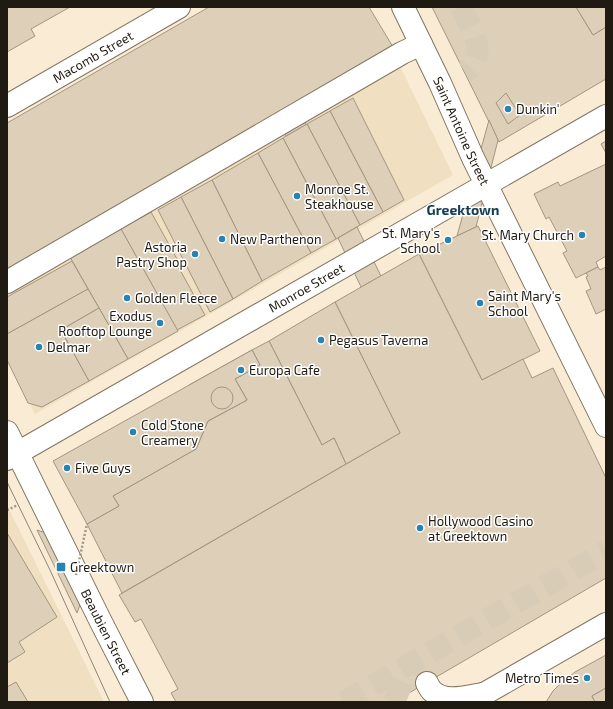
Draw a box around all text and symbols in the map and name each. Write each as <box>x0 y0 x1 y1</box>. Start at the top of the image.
street label: Macomb Street <box>50 27 136 86</box>
street label: Saint Antoine Street <box>430 74 493 188</box>
place label: Dunkin' <box>516 101 560 117</box>
marker: Dunkin' <box>503 104 513 114</box>
place label: Monroe St. Steakhouse <box>305 181 374 212</box>
marker: Monroe St. Steakhouse <box>292 191 302 201</box>
district label: Greektown <box>427 201 499 218</box>
place label: St. Mary's School <box>382 225 440 256</box>
place label: St. Mary Church <box>481 227 574 243</box>
marker: St. Mary Church <box>577 230 587 240</box>
place label: New Parthenon <box>230 231 321 247</box>
marker: New Parthenon <box>217 234 227 244</box>
marker: St. Mary's School <box>443 235 453 245</box>
place label: Astoria Pastry Shop <box>116 239 187 270</box>
marker: Astoria Pastry Shop <box>190 249 200 259</box>
street label: Monroe Street <box>266 260 347 316</box>
place label: Saint Mary's School <box>488 288 561 319</box>
place label: Golden Fleece <box>135 290 217 306</box>
marker: Golden Fleece <box>122 293 132 303</box>
marker: Saint Mary's School <box>475 298 485 308</box>
place label: Exodus Rooftop Lounge <box>58 308 152 339</box>
marker: Exodus Rooftop Lounge <box>155 318 165 328</box>
place label: Pegasus Taverna <box>329 332 428 348</box>
marker: Pegasus Taverna <box>316 335 326 345</box>
place label: Delmar <box>47 339 90 355</box>
marker: Delmar <box>34 342 44 352</box>
place label: Europa Cafe <box>249 362 320 378</box>
marker: Europa Cafe <box>236 365 246 375</box>
place label: Cold Stone Creamery <box>141 417 204 448</box>
marker: Cold Stone Creamery <box>128 427 138 437</box>
place label: Five Guys <box>75 460 131 476</box>
marker: Five Guys <box>62 463 72 473</box>
place label: Hollywood Casino at Greektown <box>428 513 533 544</box>
marker: Hollywood Casino at Greektown <box>415 523 425 533</box>
place label: Greektown <box>70 559 134 575</box>
marker: Greektown <box>55 561 67 573</box>
street label: Beaubien Street <box>78 586 135 677</box>
place label: Metro Times <box>505 670 579 686</box>
marker: Metro Times <box>582 673 592 683</box>

